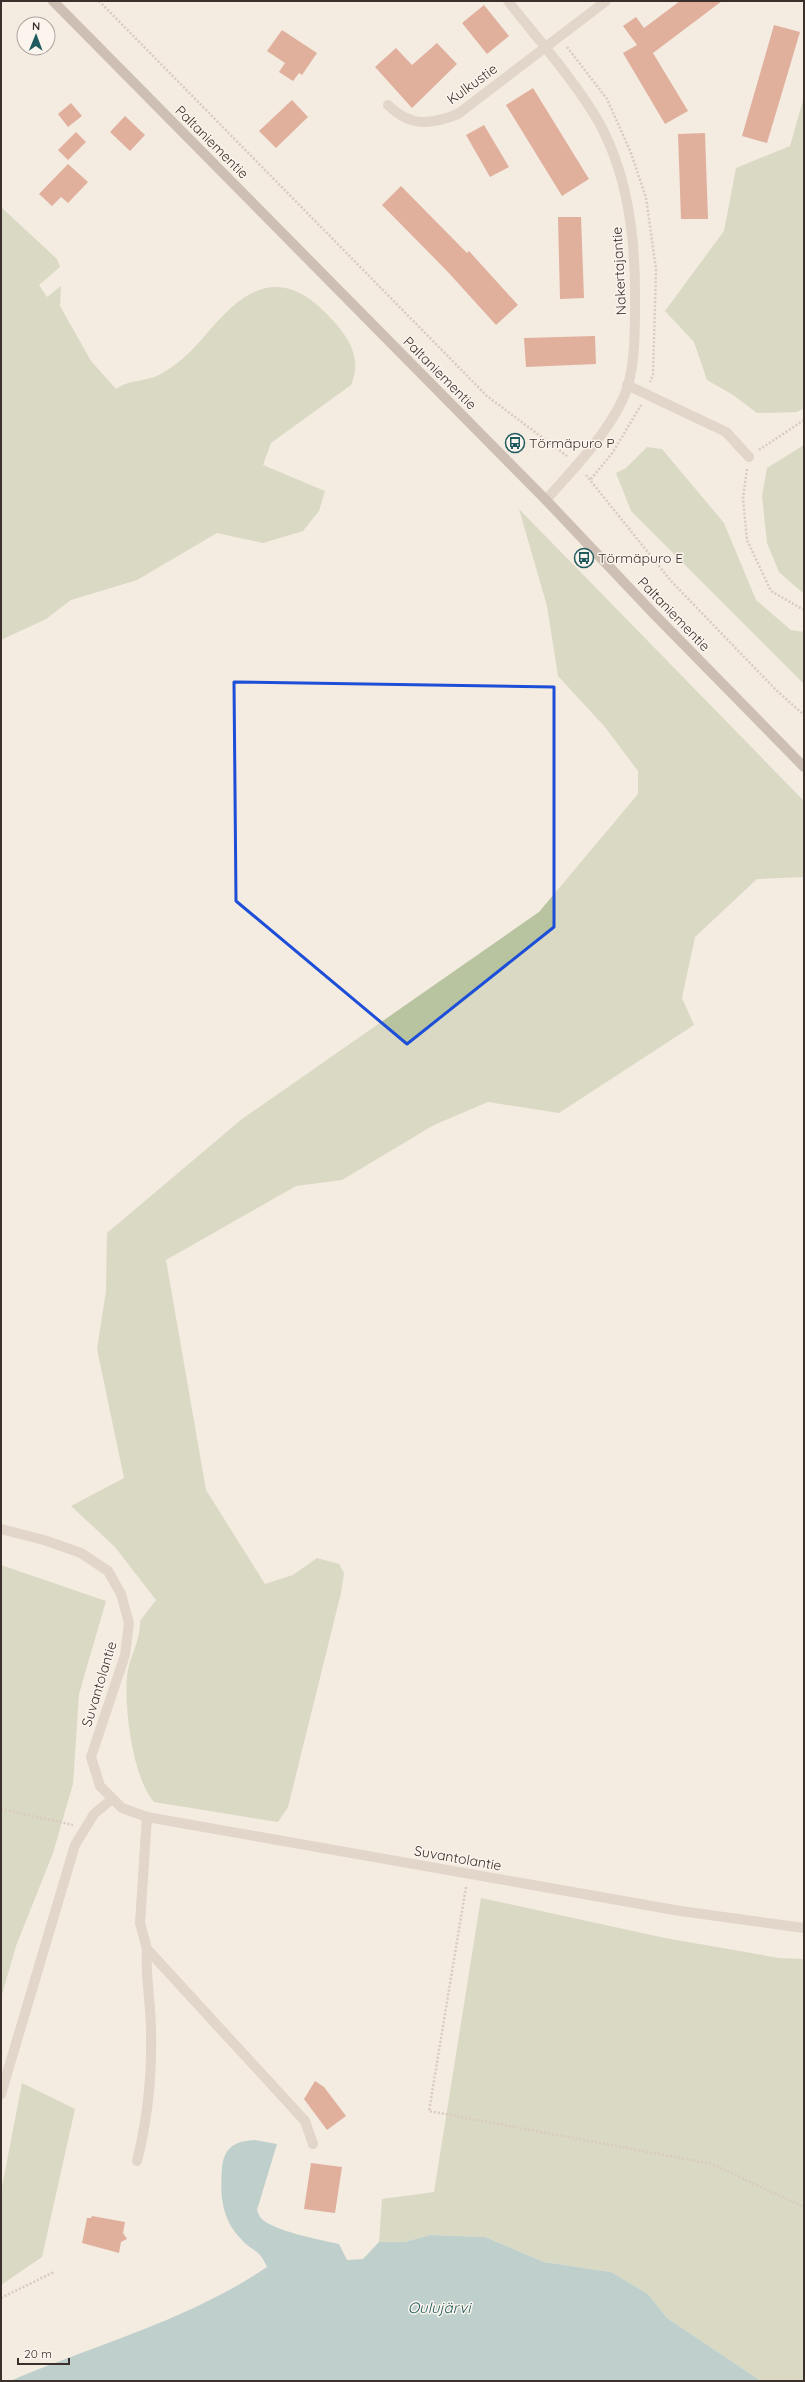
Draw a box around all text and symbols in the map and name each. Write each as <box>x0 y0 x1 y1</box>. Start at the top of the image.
north arrow <box>16 16 56 56</box>
text: N <box>32 19 40 33</box>
street label: Kulkustie <box>443 60 501 108</box>
street label: Paltaniementie <box>171 101 253 183</box>
street label: Nakertajantie <box>608 226 630 316</box>
street label: Paltaniementie <box>399 332 481 414</box>
bus stop icon: Törmäpuro P <box>504 432 526 454</box>
place label: Törmäpuro P <box>529 434 615 452</box>
bus stop icon: Törmäpuro E <box>573 547 595 569</box>
place label: Törmäpuro E <box>598 549 683 567</box>
street label: Paltaniementie <box>634 573 714 655</box>
street label: Suvantolantie <box>77 1639 121 1729</box>
street label: Suvantolantie <box>413 1841 503 1875</box>
water label: Oulujärvi <box>408 2298 472 2317</box>
scale bar <box>18 2340 69 2366</box>
text: 20 m <box>24 2346 52 2361</box>

